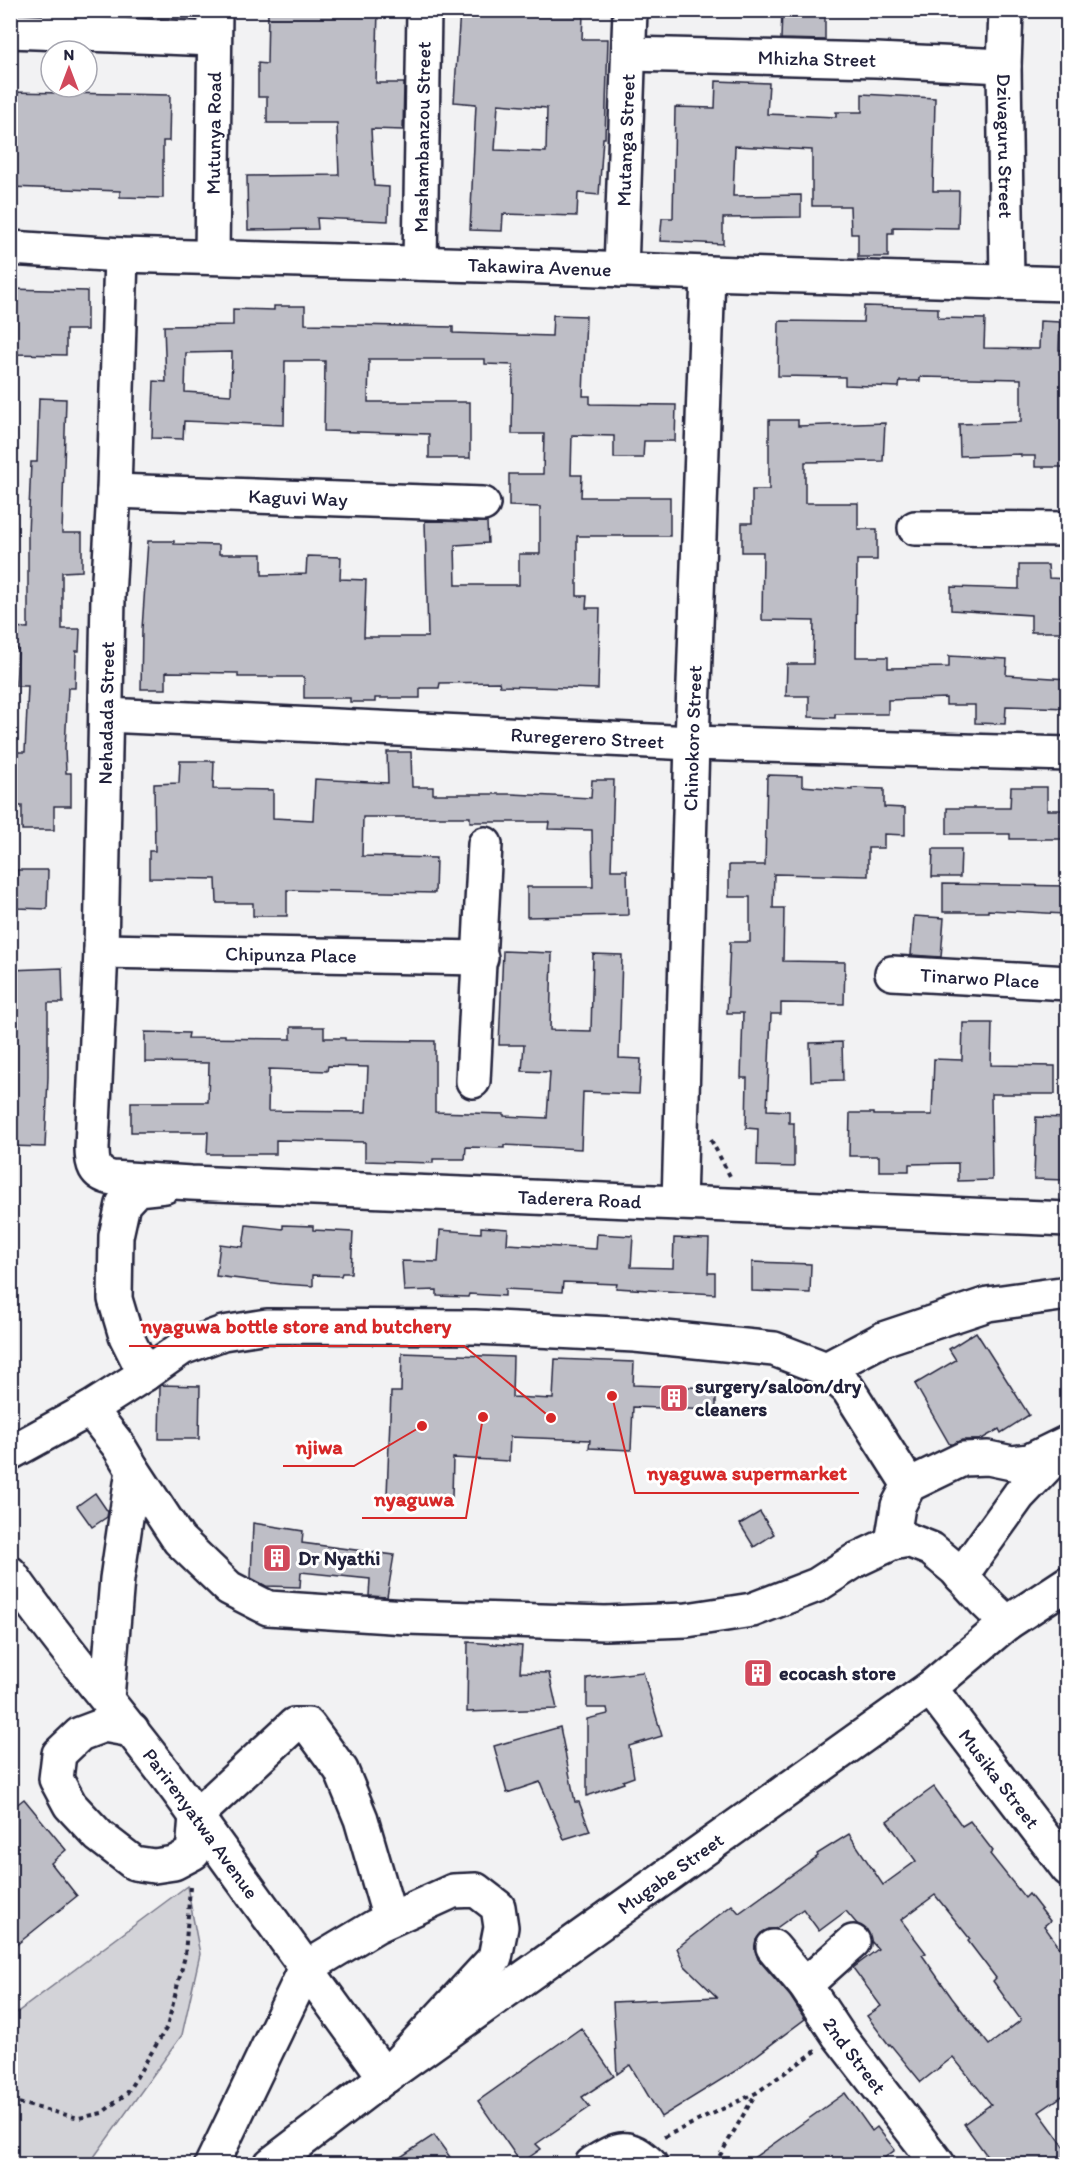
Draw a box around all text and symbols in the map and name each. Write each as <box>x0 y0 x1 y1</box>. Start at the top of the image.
north arrow <box>39 39 99 99</box>
street label: Mashambanzou Street <box>408 41 436 233</box>
text: N <box>64 45 74 64</box>
street label: Mhizha Street <box>757 45 877 72</box>
street label: Mutunya Road <box>201 71 226 195</box>
street label: Mutanga Street <box>611 73 640 207</box>
street label: Dzivaguru Street <box>992 73 1018 219</box>
street label: Takawira Avenue <box>467 253 612 281</box>
street label: Kaguvi Way <box>248 484 349 511</box>
street label: Nehadada Street <box>93 641 119 785</box>
street label: Chinokoro Street <box>678 665 707 812</box>
street label: Ruregerero Street <box>510 722 665 754</box>
street label: Chipunza Place <box>225 941 357 968</box>
street label: Tinarwo Place <box>920 963 1040 993</box>
street label: Taderera Road <box>517 1184 642 1213</box>
callout: nyaguwa bottle store and butchery <box>129 1307 464 1346</box>
text: nyaguwa bottle store and butchery <box>140 1313 451 1339</box>
place label: surgery/saloon/dry cleaners <box>695 1374 862 1421</box>
building icon: surgery/saloon/dry cleaners <box>658 1382 690 1414</box>
callout: njiwa <box>283 1427 354 1466</box>
text: njiwa <box>294 1434 343 1460</box>
callout: nyaguwa supermarket <box>635 1454 859 1493</box>
text: nyaguwa supermarket <box>646 1460 847 1486</box>
callout: nyaguwa <box>362 1479 466 1518</box>
text: nyaguwa <box>373 1486 455 1512</box>
building icon: Dr Nyathi <box>261 1542 293 1574</box>
place label: Dr Nyathi <box>298 1546 380 1571</box>
building icon: ecocash store <box>742 1657 774 1689</box>
place label: ecocash store <box>779 1661 896 1685</box>
street label: Musika Street <box>953 1724 1045 1834</box>
street label: Parirenyatwa Avenue <box>138 1743 264 1903</box>
street label: Mugabe Street <box>613 1827 729 1919</box>
street label: 2nd Street <box>818 2013 892 2099</box>

